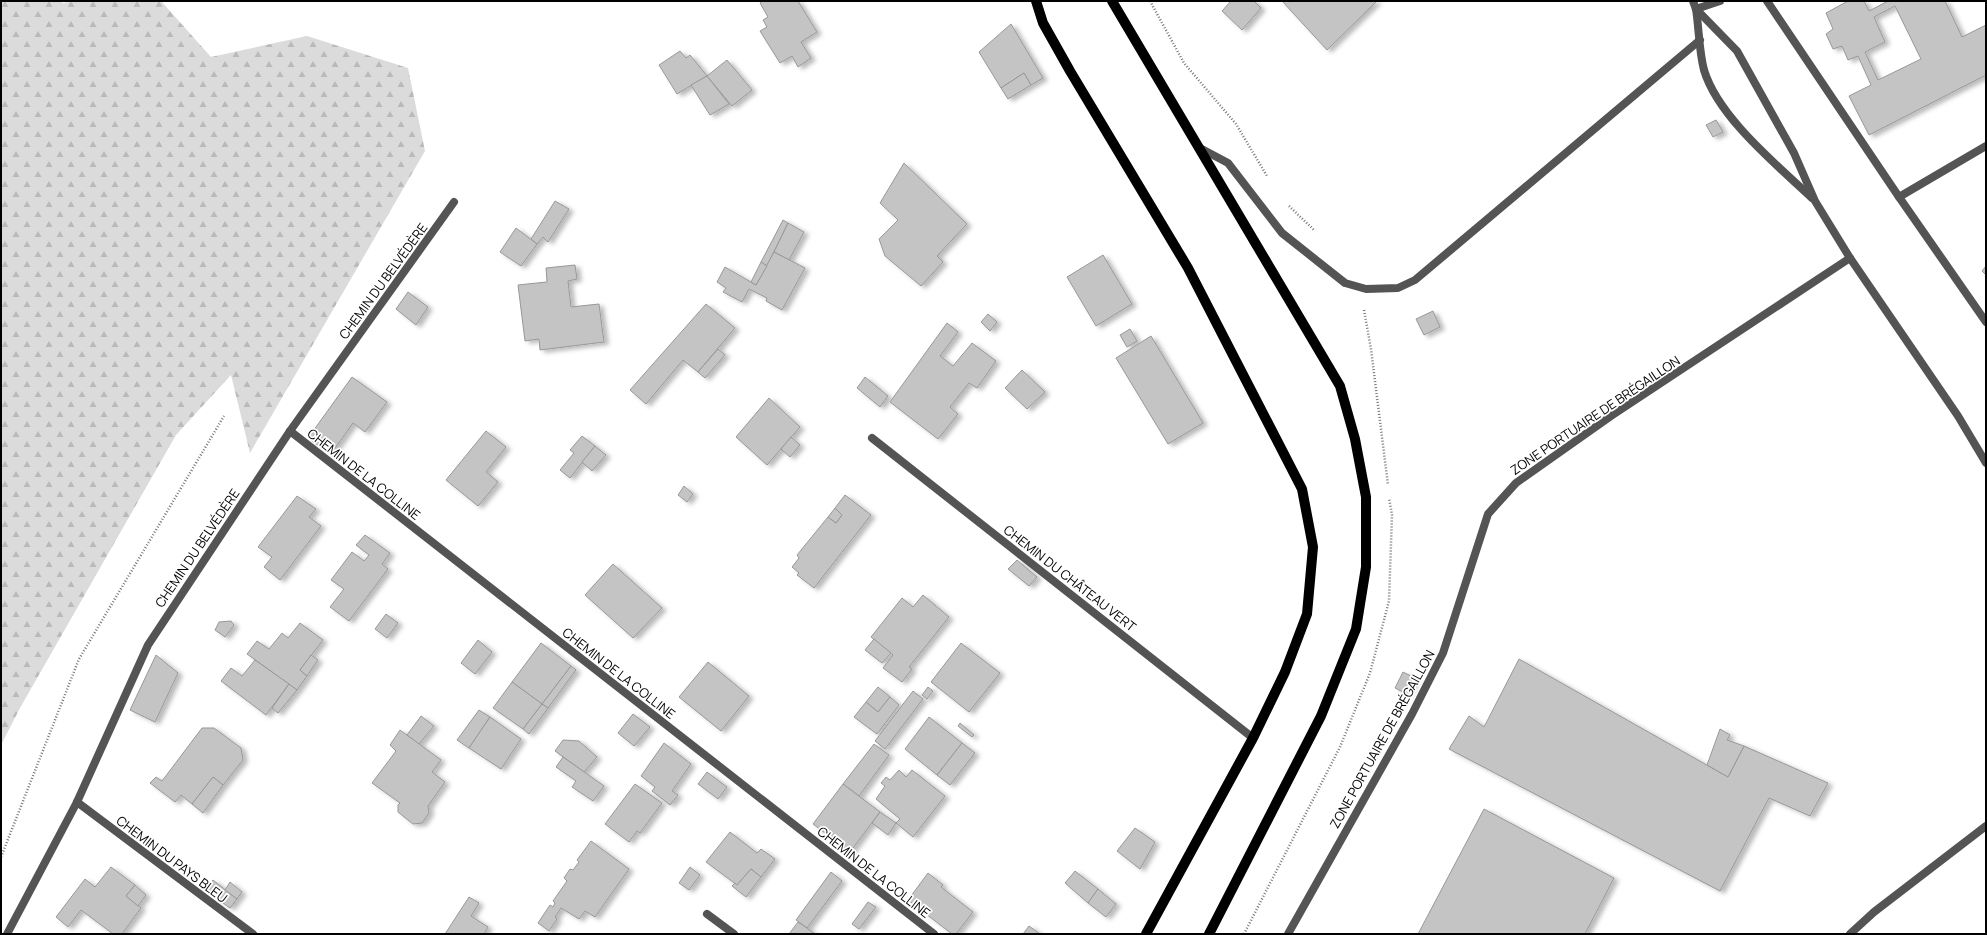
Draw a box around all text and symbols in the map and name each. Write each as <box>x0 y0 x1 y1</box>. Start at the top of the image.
street label: CHEMIN DU BELVÉDÈRE <box>335 219 431 343</box>
street label: ZONE PORTUAIRE DE BRÉGAILLON <box>1507 351 1683 479</box>
street label: CHEMIN DE LA COLLINE <box>304 424 424 524</box>
street label: CHEMIN DU BELVÉDÈRE <box>151 485 243 611</box>
street label: CHEMIN DU CHÂTEAU VERT <box>1000 521 1140 635</box>
street label: CHEMIN DE LA COLLINE <box>559 623 679 723</box>
street label: ZONE PORTUAIRE DE BRÉGAILLON <box>1325 647 1439 831</box>
street label: CHEMIN DU PAYS BLEU <box>113 811 231 907</box>
street label: CHEMIN DE LA COLLINE <box>814 822 934 922</box>

